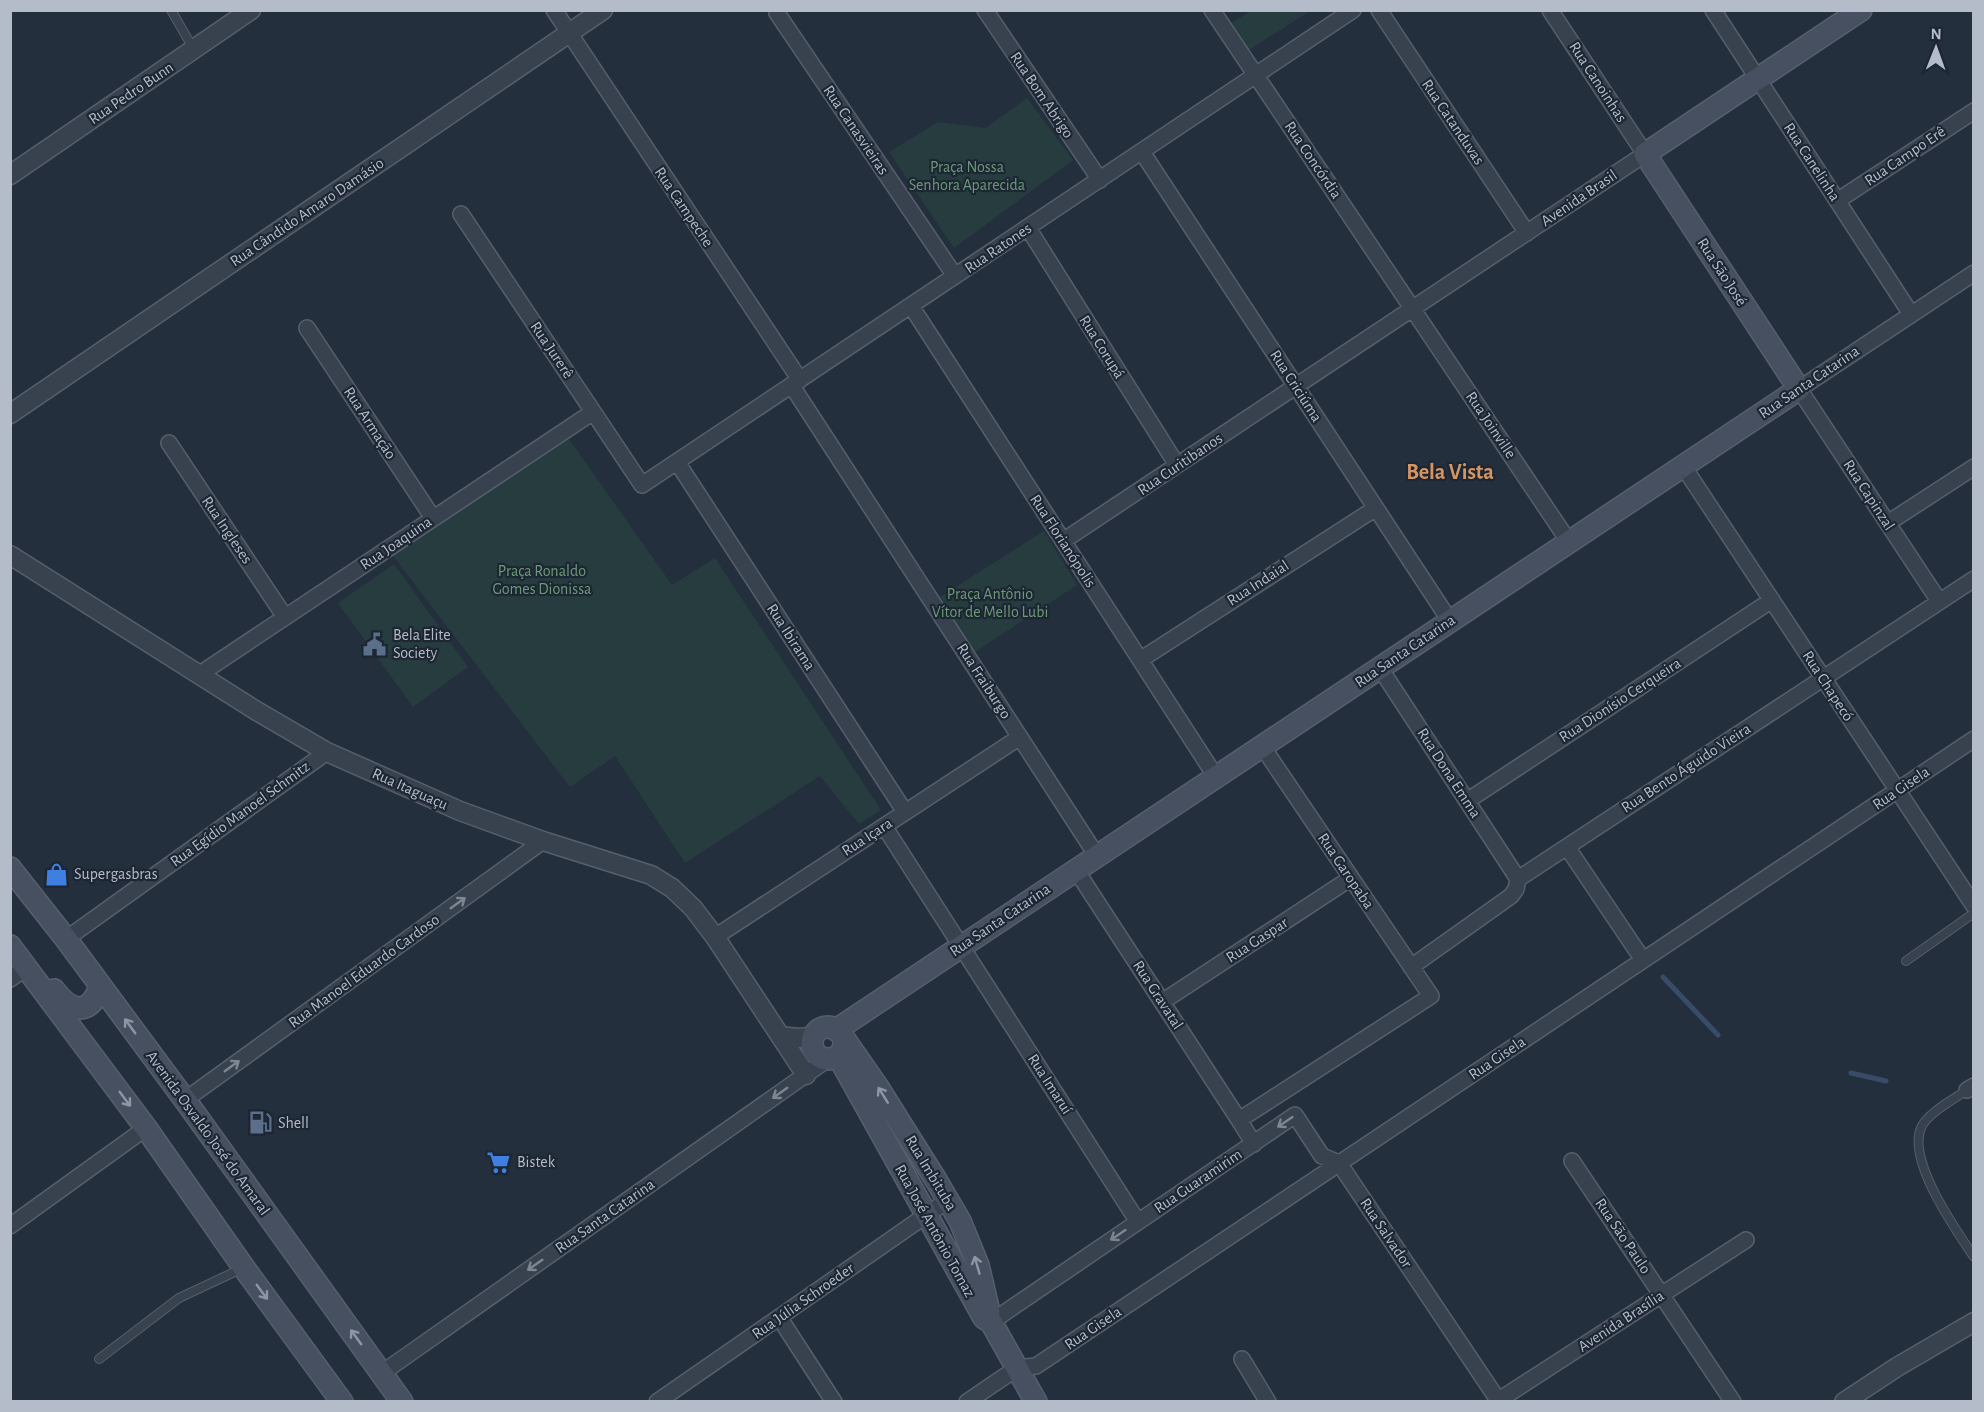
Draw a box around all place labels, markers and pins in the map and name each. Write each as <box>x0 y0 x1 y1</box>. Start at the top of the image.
place label: Bela Elite Society <box>393 627 451 662</box>
public building icon: Bela Elite Society <box>362 631 388 657</box>
shop icon: Supergasbras <box>43 861 69 887</box>
place label: Supergasbras <box>74 866 158 882</box>
fuel station icon: Shell <box>247 1110 273 1136</box>
place label: Shell <box>278 1115 309 1131</box>
supermarket icon: Bistek <box>486 1149 512 1175</box>
place label: Bistek <box>517 1154 556 1170</box>

